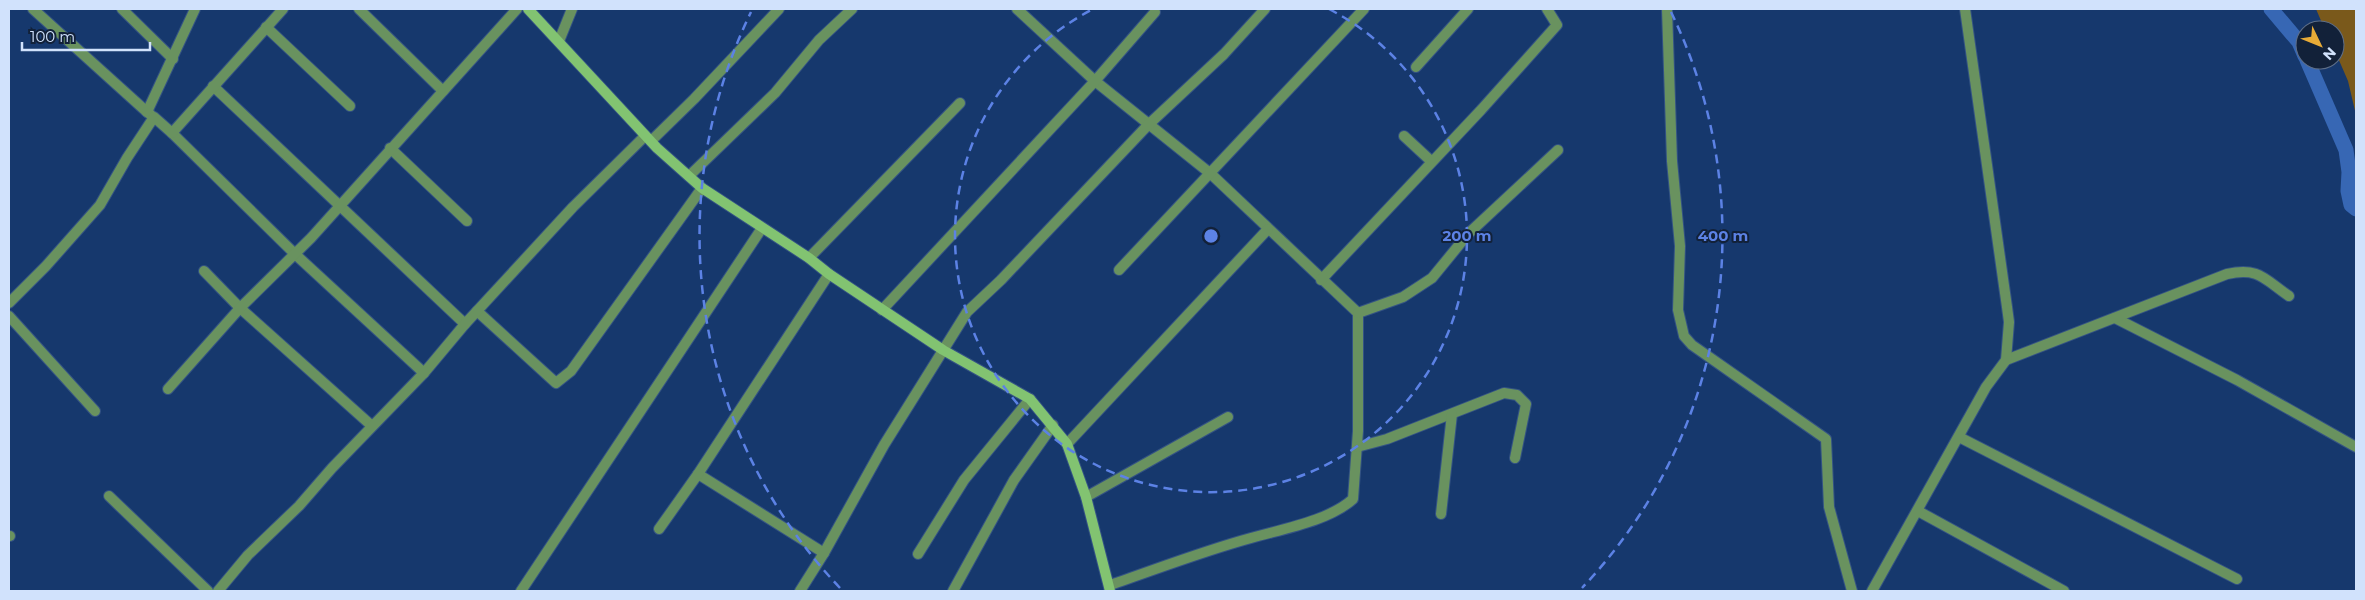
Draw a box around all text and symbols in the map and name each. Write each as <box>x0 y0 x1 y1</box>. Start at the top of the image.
scale bar <box>22 20 150 52</box>
north arrow <box>2295 20 2345 70</box>
text: 100 m <box>30 27 75 46</box>
text: N <box>2319 44 2340 64</box>
text: 200 m <box>1442 226 1492 245</box>
text: 400 m <box>1698 226 1748 245</box>
centre of rings <box>1202 227 1220 245</box>

